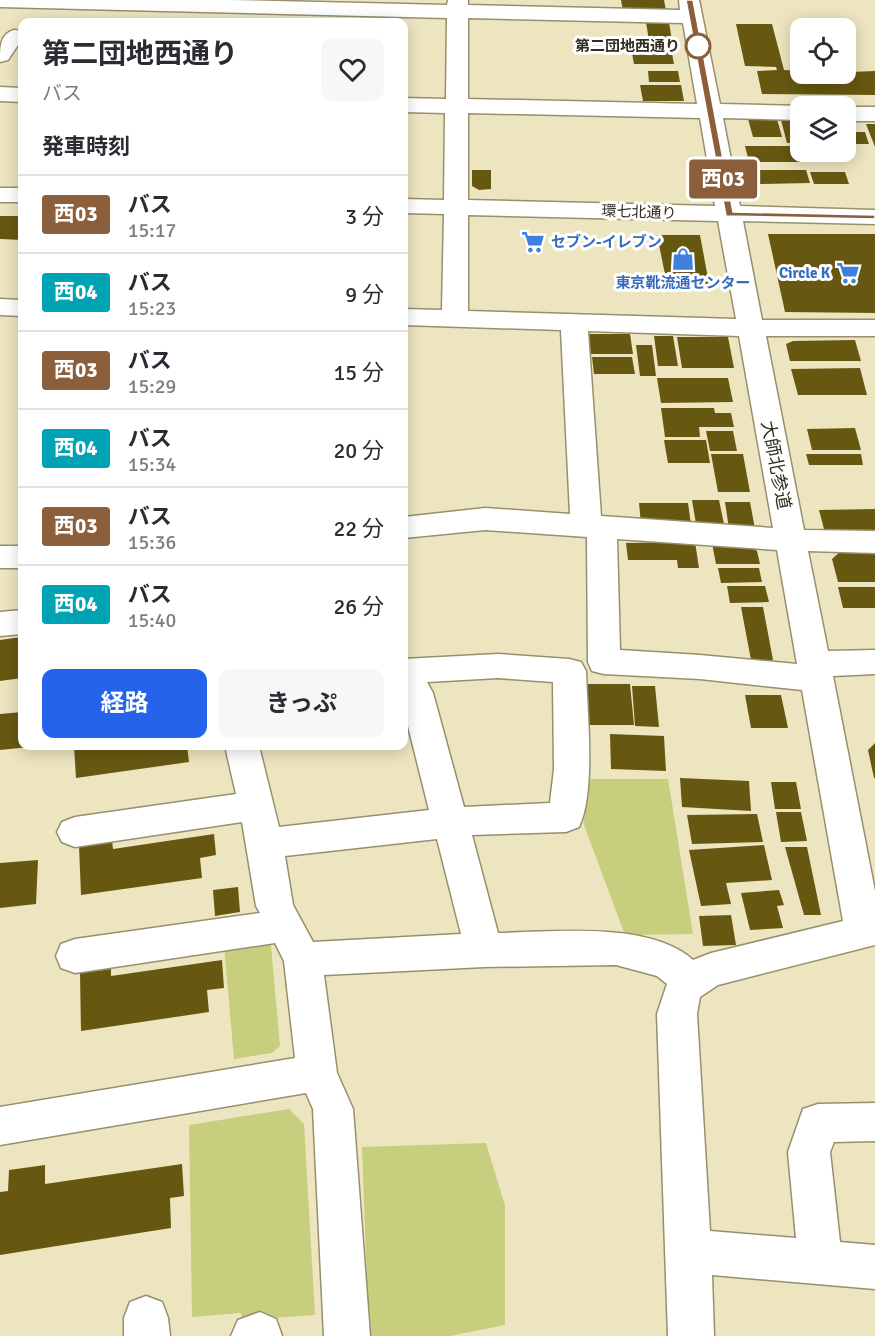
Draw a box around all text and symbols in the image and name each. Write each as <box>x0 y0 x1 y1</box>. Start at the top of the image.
map controls <box>790 18 856 162</box>
button: locate <box>790 18 856 84</box>
marker: 第二団地西通り <box>685 33 711 59</box>
text: 第二団地西通り <box>42 37 238 71</box>
place label: 第二団地西通り <box>575 37 680 55</box>
button: heart <box>321 38 384 101</box>
text: バス <box>42 81 82 106</box>
button: layers <box>790 96 856 162</box>
text: 発車時刻 <box>42 133 130 160</box>
line badge: 西03 <box>688 160 758 198</box>
text: 西03 <box>701 166 745 192</box>
text: バス <box>128 191 172 218</box>
text: 西03 <box>54 201 98 227</box>
street label: 環七北通り <box>601 202 677 222</box>
text: 3 分 <box>345 203 384 230</box>
text: 15:17 <box>128 218 176 243</box>
supermarket icon: セブン-イレブン <box>520 229 546 255</box>
place label: セブン-イレブン <box>551 233 662 251</box>
shop icon: 東京靴流通センター <box>670 246 696 272</box>
supermarket icon: Circle K <box>835 260 861 286</box>
place label: Circle K <box>779 264 831 282</box>
text: バス <box>128 269 172 296</box>
place label: 東京靴流通センター <box>615 274 751 292</box>
text: 西04 <box>54 279 98 305</box>
text: 9 分 <box>345 281 384 308</box>
text: 15:23 <box>128 296 176 321</box>
text: バス <box>128 347 172 374</box>
text: 西03 <box>54 357 98 383</box>
text: 15 分 <box>333 359 384 386</box>
text: 15:29 <box>128 374 176 399</box>
street label: 大師北参道 <box>757 419 795 511</box>
text: バス <box>128 425 172 452</box>
text: 西04 <box>54 435 98 461</box>
text: 20 分 <box>333 437 384 464</box>
text: 15:34 <box>128 452 176 477</box>
text: バス <box>128 503 172 530</box>
text: 西03 <box>54 513 98 539</box>
text: 22 分 <box>333 515 384 542</box>
text: 15:36 <box>128 530 176 555</box>
text: バス <box>128 581 172 608</box>
text: 西04 <box>54 591 98 617</box>
text: 26 分 <box>333 593 384 620</box>
text: 15:40 <box>128 608 176 633</box>
button: 経路 <box>42 669 207 738</box>
button: きっぷ <box>219 669 384 738</box>

